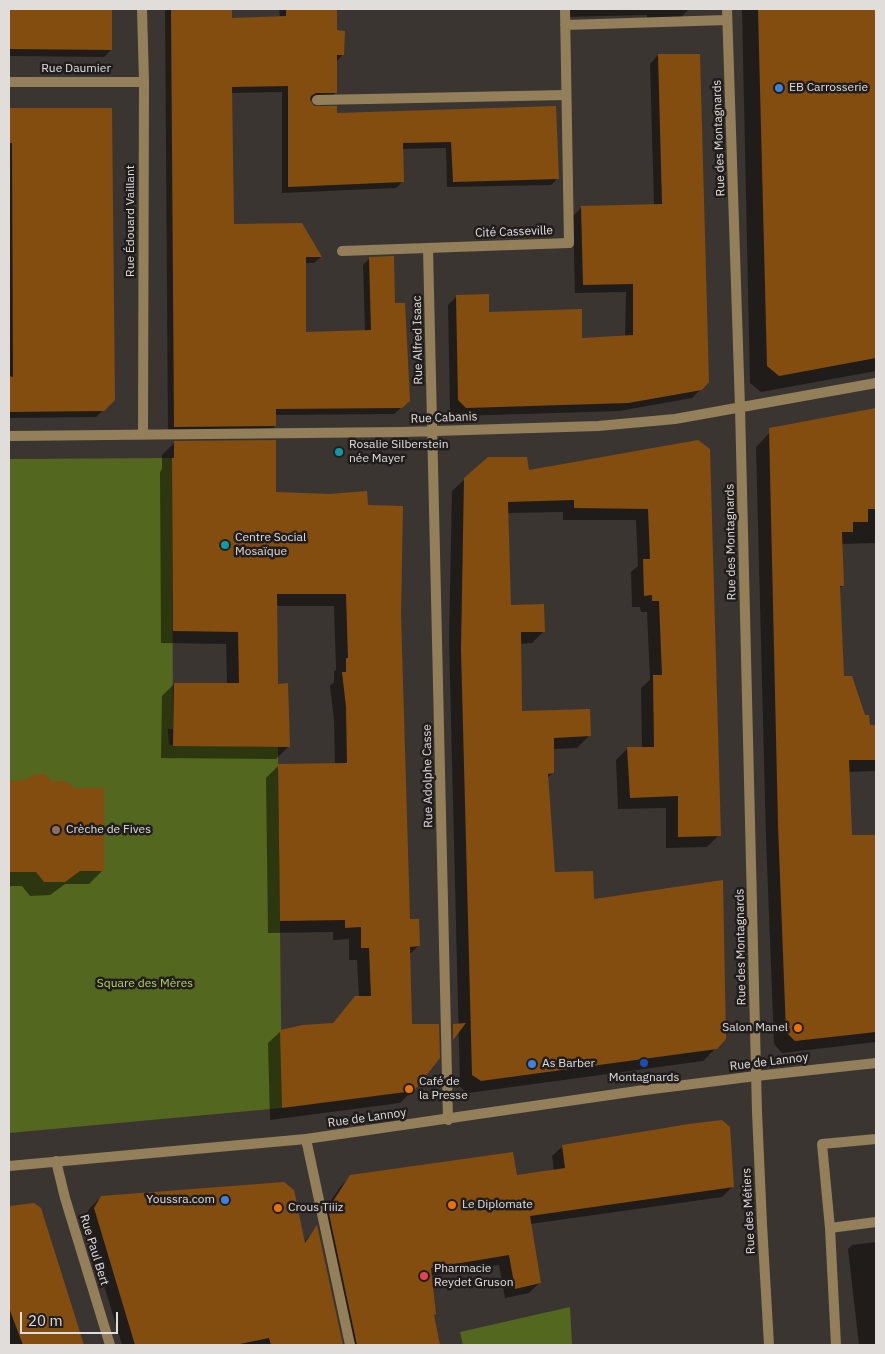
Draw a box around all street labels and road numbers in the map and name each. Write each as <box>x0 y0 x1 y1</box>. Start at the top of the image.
street label: Rue Daumier <box>41 62 111 76</box>
street label: Rue des Montagnards <box>710 79 728 197</box>
street label: Rue Édouard Vaillant <box>124 165 138 277</box>
street label: Cité Casseville <box>475 223 553 241</box>
street label: Rue Alfred Isaac <box>410 295 426 385</box>
street label: Rue Cabanis <box>410 410 478 426</box>
street label: Rue des Montagnards <box>723 484 739 600</box>
street label: Rue Adolphe Casse <box>420 724 436 828</box>
street label: Rue des Montagnards <box>733 889 749 1005</box>
street label: Rue de Lannoy <box>729 1050 809 1074</box>
street label: Rue de Lannoy <box>327 1105 407 1131</box>
street label: Rue des Métiers <box>740 1167 758 1255</box>
street label: Rue Paul Bert <box>76 1213 112 1287</box>

